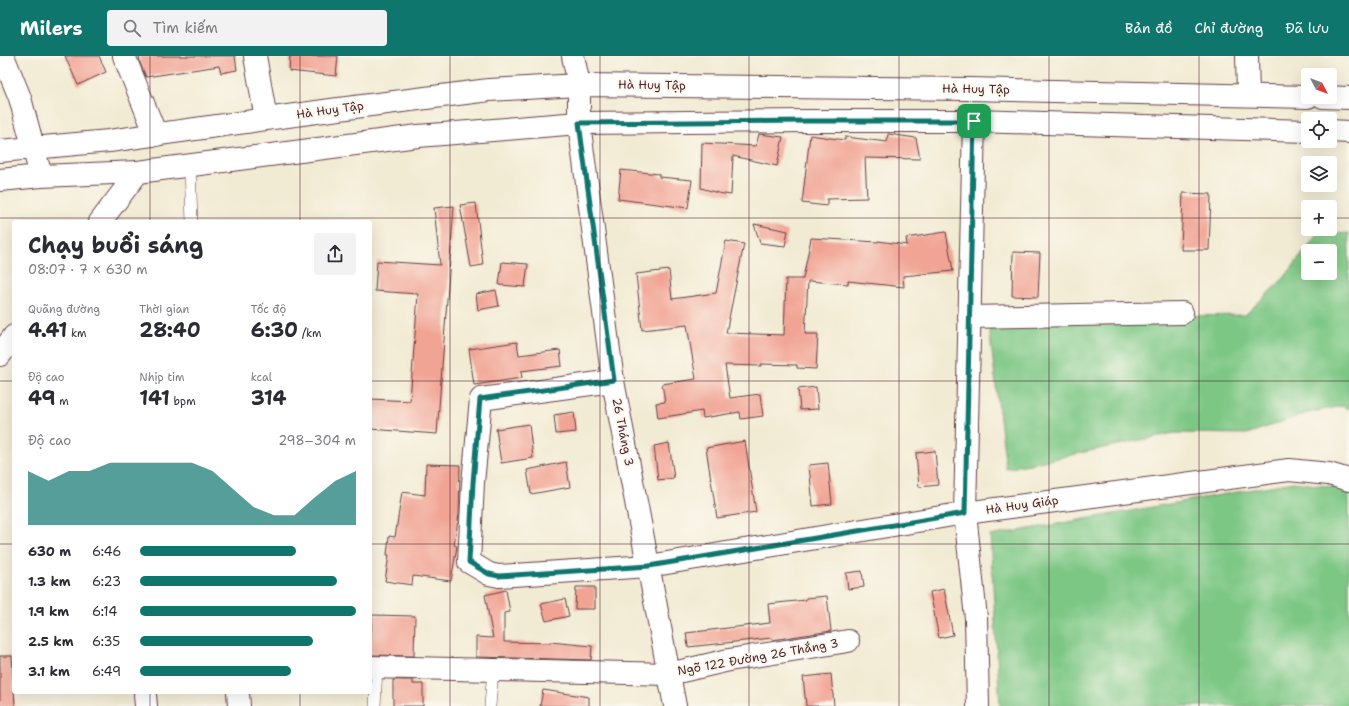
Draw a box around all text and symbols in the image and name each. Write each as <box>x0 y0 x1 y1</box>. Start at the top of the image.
search box <box>107 10 387 46</box>
text: Milers <box>20 16 83 41</box>
icon: search <box>121 17 143 39</box>
text: Tìm kiếm <box>153 18 218 38</box>
text: Bản đồ <box>1125 19 1172 37</box>
text: Chỉ đường <box>1194 19 1263 37</box>
text: Đã lưu <box>1285 19 1329 37</box>
north arrow <box>1301 68 1337 104</box>
map controls <box>1301 68 1337 280</box>
street label: Hà Huy Tập <box>618 76 686 94</box>
street label: Hà Huy Tập <box>942 80 1010 98</box>
street label: Hà Huy Tập <box>295 97 365 123</box>
pin <box>957 104 991 138</box>
icon: arrive <box>963 110 985 132</box>
button: locate <box>1301 112 1337 148</box>
button: layers <box>1301 156 1337 192</box>
button: + <box>1301 200 1337 236</box>
text: Chạy buổi sáng <box>28 231 203 260</box>
button: share <box>314 233 356 275</box>
button: − <box>1301 244 1337 280</box>
text: 08:07 · 7 × 630 m <box>28 261 148 278</box>
text: Quãng đường <box>28 302 100 317</box>
text: Thời gian <box>139 302 189 317</box>
text: Tốc độ <box>251 302 286 317</box>
text: 4.41 <box>28 317 67 343</box>
text: 28:40 <box>139 317 201 343</box>
text: 6:30 <box>251 317 298 343</box>
text: km <box>67 326 87 341</box>
text: /km <box>298 326 322 341</box>
text: Độ cao <box>28 370 64 385</box>
text: Nhịp tim <box>139 370 184 385</box>
text: kcal <box>251 370 272 385</box>
text: 49 <box>28 385 55 411</box>
text: 141 <box>139 385 170 411</box>
text: 314 <box>251 385 286 411</box>
text: m <box>55 394 69 409</box>
text: bpm <box>170 394 196 409</box>
street label: 26 Tháng 3 <box>609 397 637 467</box>
text: Độ cao <box>28 432 71 449</box>
text: 298–304 m <box>278 432 356 449</box>
street label: Hà Huy Giáp <box>985 492 1060 518</box>
text: 630 m <box>28 543 71 560</box>
text: 6:46 <box>92 543 121 560</box>
text: 1.3 km <box>28 573 71 590</box>
text: 6:23 <box>92 573 121 590</box>
text: 1.9 km <box>28 603 69 620</box>
text: 6:14 <box>92 603 117 620</box>
text: 2.5 km <box>28 633 74 650</box>
text: 6:35 <box>92 633 120 650</box>
street label: Ngõ 122 Đường 26 Thắng 3 <box>676 635 840 679</box>
text: 3.1 km <box>28 663 70 680</box>
text: 6:49 <box>92 663 121 680</box>

